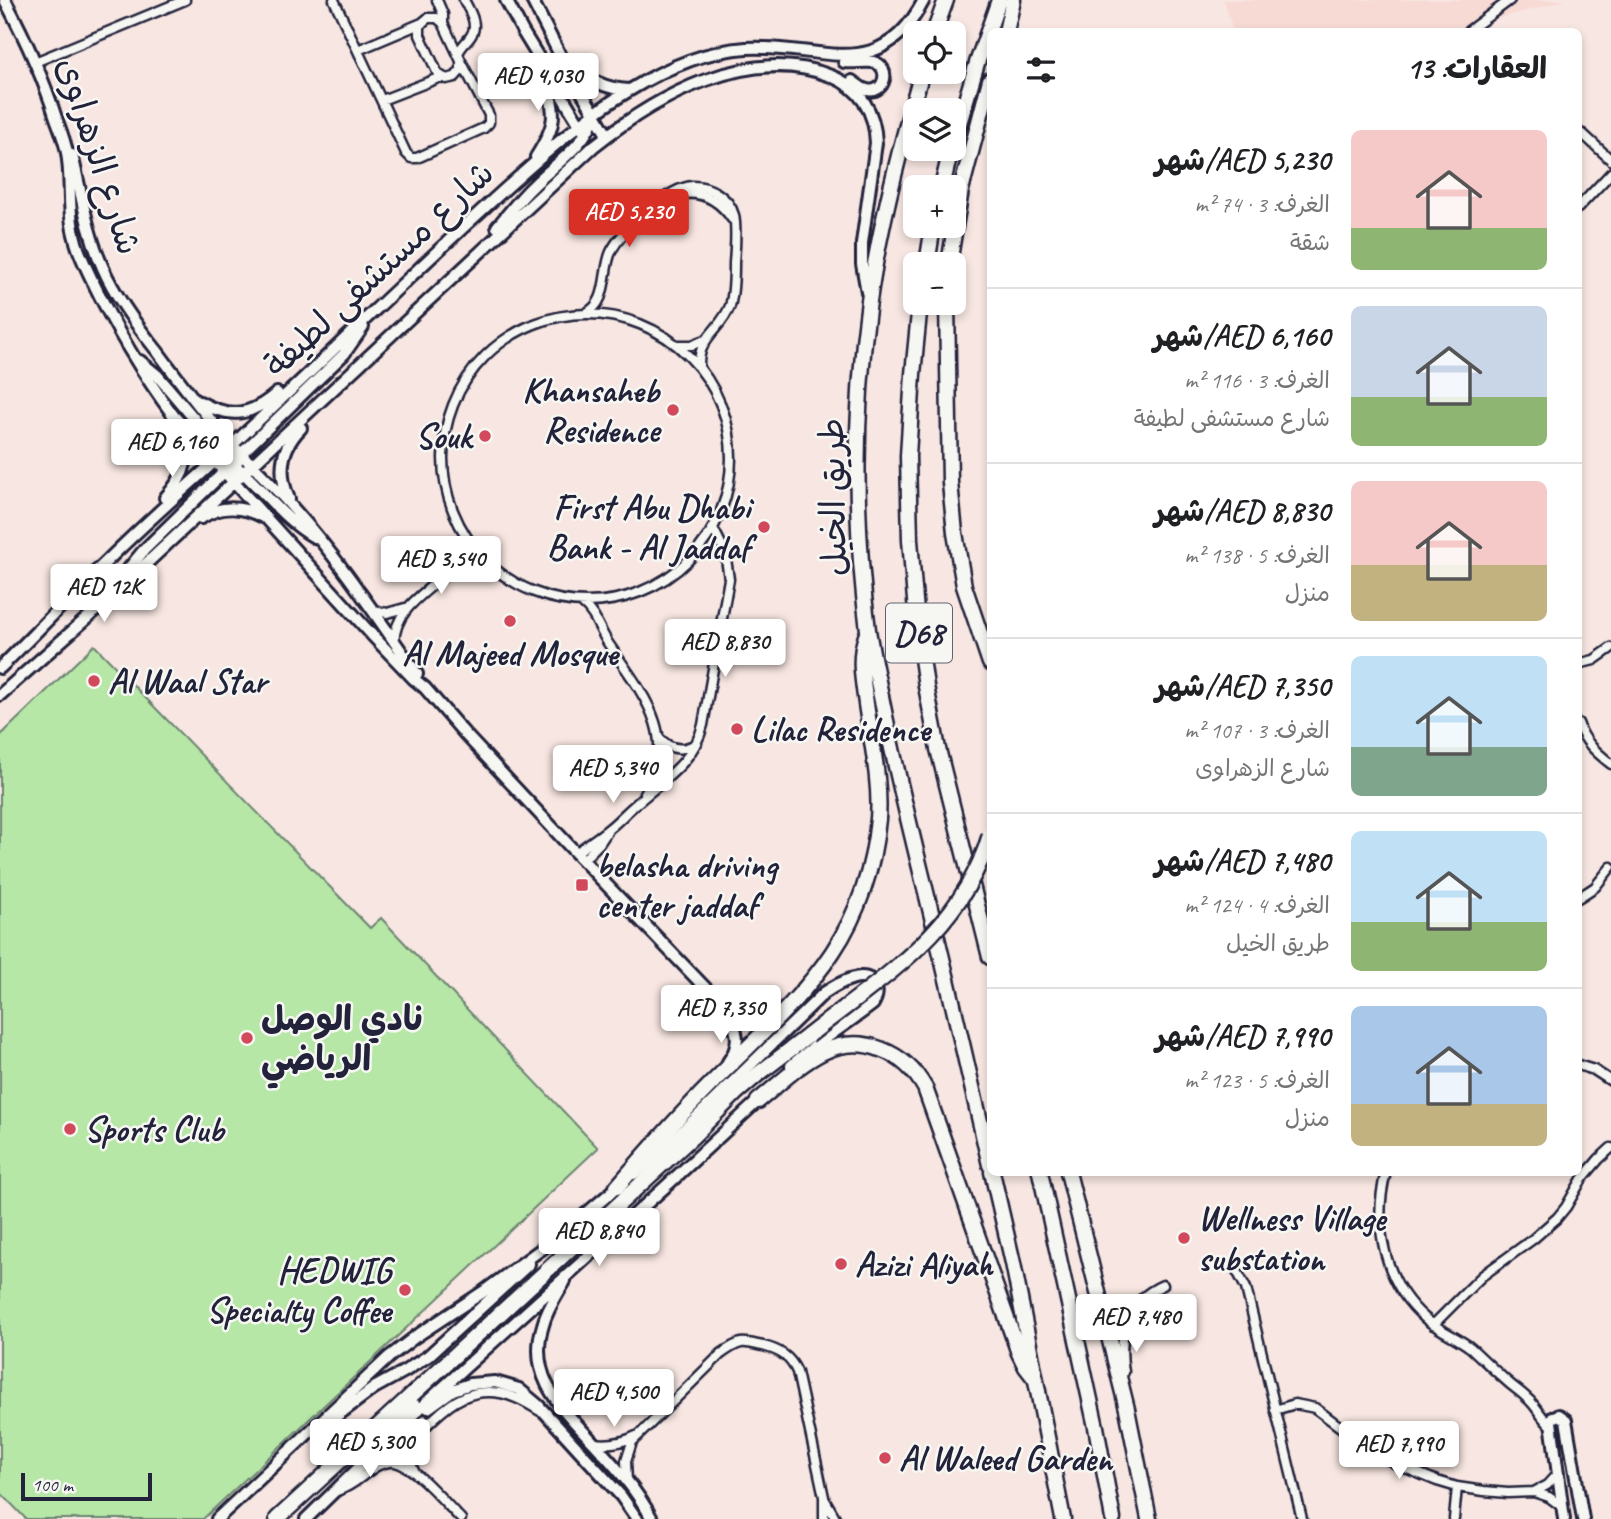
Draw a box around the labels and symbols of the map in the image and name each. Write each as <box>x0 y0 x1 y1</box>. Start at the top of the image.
street label: شارع الزهراوى <box>44 52 152 261</box>
pin: AED 4,030 <box>458 54 618 113</box>
street label: شارع مستشفى لطيفة <box>254 151 505 389</box>
pin: AED 5,230 <box>549 190 709 249</box>
place label: Khansaheb Residence <box>522 368 662 453</box>
marker: Khansaheb Residence <box>665 402 681 418</box>
place label: Souk <box>415 414 474 459</box>
street label: طريق الخيل <box>809 417 857 577</box>
pin: AED 6,160 <box>92 420 252 479</box>
marker: Souk <box>477 428 493 444</box>
place label: First Abu Dhabi Bank - Al Jaddaf <box>547 485 757 570</box>
marker: First Abu Dhabi Bank - Al Jaddaf <box>756 519 772 535</box>
pin: AED 3,540 <box>361 536 521 596</box>
pin: AED 12K <box>39 564 169 624</box>
road number: D68 <box>886 604 952 662</box>
marker: Al Majeed Mosque <box>502 613 518 629</box>
pin: AED 8,830 <box>645 620 805 679</box>
place label: Al Majeed Mosque <box>402 631 620 676</box>
place label: Al Waal Star <box>108 659 270 704</box>
marker: Al Waal Star <box>86 673 102 689</box>
place label: Lilac Residence <box>751 707 932 752</box>
marker: Lilac Residence <box>729 721 745 737</box>
pin: AED 5,340 <box>533 746 693 805</box>
place label: belasha driving center jaddaf <box>596 843 780 928</box>
marker: belasha driving center jaddaf <box>574 877 590 893</box>
pin: AED 7,350 <box>641 986 801 1045</box>
place label: نادي الوصل الرياضي <box>261 996 423 1089</box>
marker: نادي الوصل الرياضي <box>239 1030 255 1046</box>
place label: Sports Club <box>84 1107 226 1152</box>
marker: Sports Club <box>62 1121 78 1137</box>
place label: Wellness Village substation <box>1198 1196 1388 1281</box>
pin: AED 8,840 <box>519 1208 679 1268</box>
marker: Wellness Village substation <box>1176 1230 1192 1246</box>
place label: Azizi Aliyah <box>855 1242 994 1287</box>
place label: HEDWIG Specialty Coffee <box>206 1248 396 1333</box>
marker: Azizi Aliyah <box>833 1256 849 1272</box>
marker: HEDWIG Specialty Coffee <box>397 1282 413 1298</box>
pin: AED 7,480 <box>1056 1294 1216 1354</box>
pin: AED 4,500 <box>534 1370 694 1429</box>
pin: AED 5,300 <box>290 1420 450 1479</box>
pin: AED 7,990 <box>1319 1422 1479 1481</box>
place label: Al Waleed Garden <box>899 1436 1114 1481</box>
marker: Al Waleed Garden <box>877 1450 893 1466</box>
scale bar <box>21 1470 152 1502</box>

